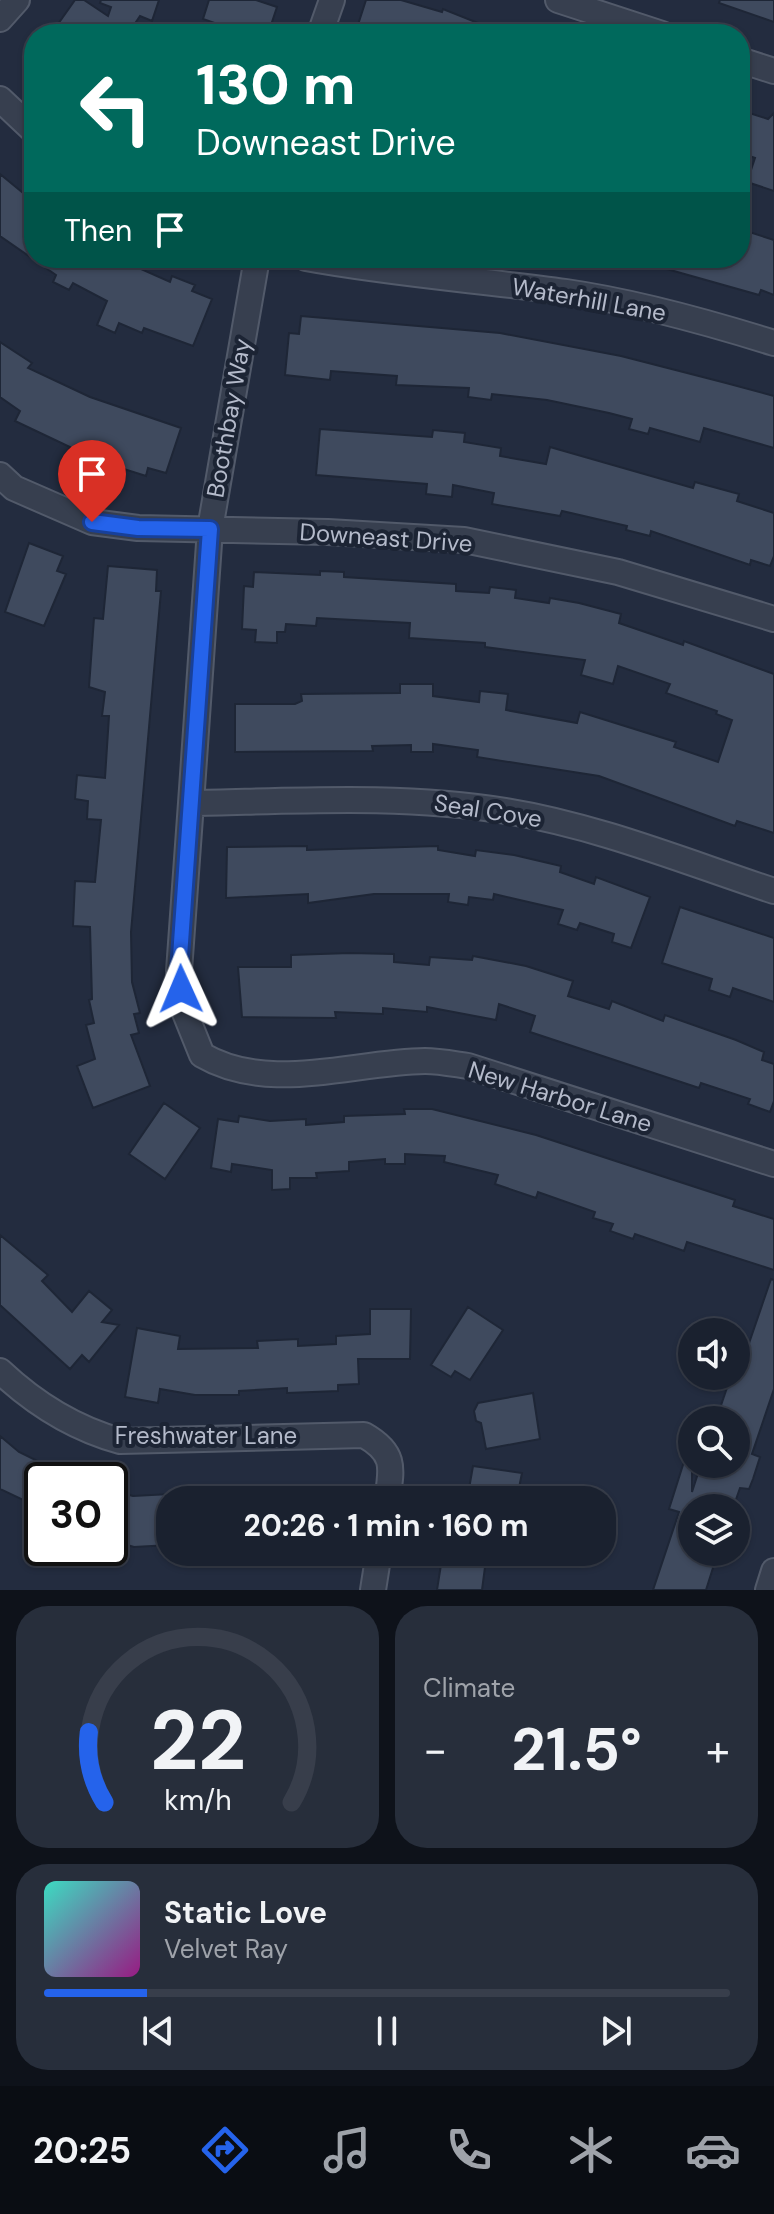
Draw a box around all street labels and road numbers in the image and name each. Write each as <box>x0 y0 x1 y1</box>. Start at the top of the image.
street label: Waterhill Lane <box>510 271 669 328</box>
street label: Boothbay Way <box>199 336 258 500</box>
street label: Downeast Drive <box>299 516 474 559</box>
street label: Seal Cove <box>432 787 544 834</box>
street label: New Harbor Lane <box>465 1054 656 1139</box>
street label: Freshwater Lane <box>115 1420 297 1451</box>

